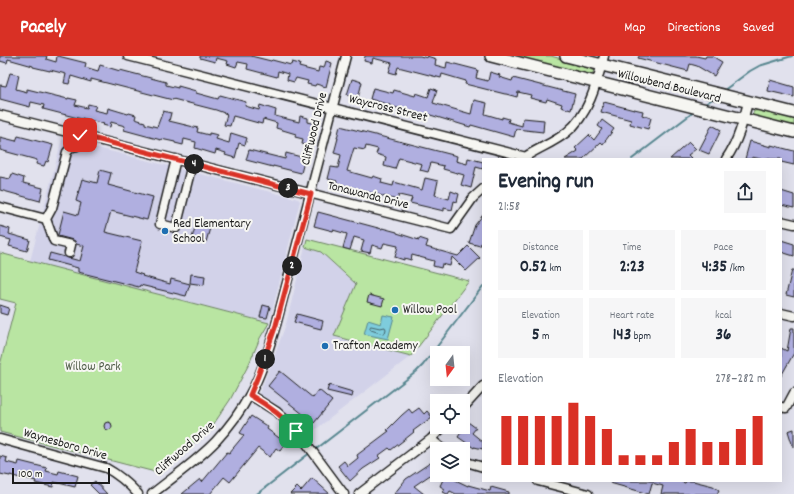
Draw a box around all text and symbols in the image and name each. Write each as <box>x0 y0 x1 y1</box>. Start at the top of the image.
text: Pacely <box>20 15 66 42</box>
text: Map <box>624 18 646 38</box>
text: Directions <box>668 18 721 38</box>
text: Saved <box>743 18 774 38</box>
street label: Willowbend Boulevard <box>616 65 722 109</box>
street label: Cliffwood Drive <box>297 90 333 168</box>
street label: Waycross Street <box>347 90 429 128</box>
pin <box>63 118 97 152</box>
icon: check <box>69 124 91 146</box>
pin: 4 <box>184 154 204 174</box>
text: 4 <box>192 156 196 172</box>
text: Evening run <box>498 167 594 198</box>
button: share <box>724 171 766 213</box>
street label: Tonawanda Drive <box>326 177 411 215</box>
pin: 3 <box>278 178 298 198</box>
text: 3 <box>286 180 290 196</box>
text: 21:58 <box>498 198 520 217</box>
place label: Red Elementary School <box>173 215 251 249</box>
marker: Red Elementary School <box>160 226 170 236</box>
text: Distance <box>523 240 559 256</box>
text: Time <box>623 240 641 256</box>
text: Pace <box>714 240 733 256</box>
pin: 2 <box>282 256 302 276</box>
text: 0.52 <box>520 256 547 280</box>
text: 2:23 <box>619 256 645 280</box>
text: 4:35 <box>702 256 727 280</box>
text: 2 <box>290 258 294 274</box>
text: km <box>547 261 562 277</box>
text: /km <box>727 261 745 277</box>
place label: Willow Pool <box>403 301 457 320</box>
marker: Willow Pool <box>390 305 400 315</box>
text: Elevation <box>522 308 560 324</box>
text: Heart rate <box>610 308 654 324</box>
text: kcal <box>715 308 732 324</box>
text: 5 <box>532 324 540 348</box>
text: 143 <box>613 324 631 348</box>
text: 36 <box>715 324 731 348</box>
text: m <box>540 329 550 345</box>
text: bpm <box>631 329 651 345</box>
place label: Trafton Academy <box>333 337 418 356</box>
marker: Trafton Academy <box>320 341 330 351</box>
north arrow <box>430 346 470 386</box>
map controls <box>430 346 470 482</box>
pin: 1 <box>255 349 275 369</box>
text: 1 <box>264 351 266 367</box>
park label: Willow Park <box>65 358 121 377</box>
text: Elevation <box>498 370 543 389</box>
text: 278–282 m <box>715 370 766 389</box>
button: locate <box>430 394 470 434</box>
pin <box>279 414 313 448</box>
street label: Cliffwood Drive <box>151 417 220 481</box>
icon: arrive <box>285 420 307 442</box>
street label: Waynesboro Drive <box>21 424 109 466</box>
button: layers <box>430 442 470 482</box>
scale bar <box>12 466 110 485</box>
text: 100 m <box>18 467 42 483</box>

